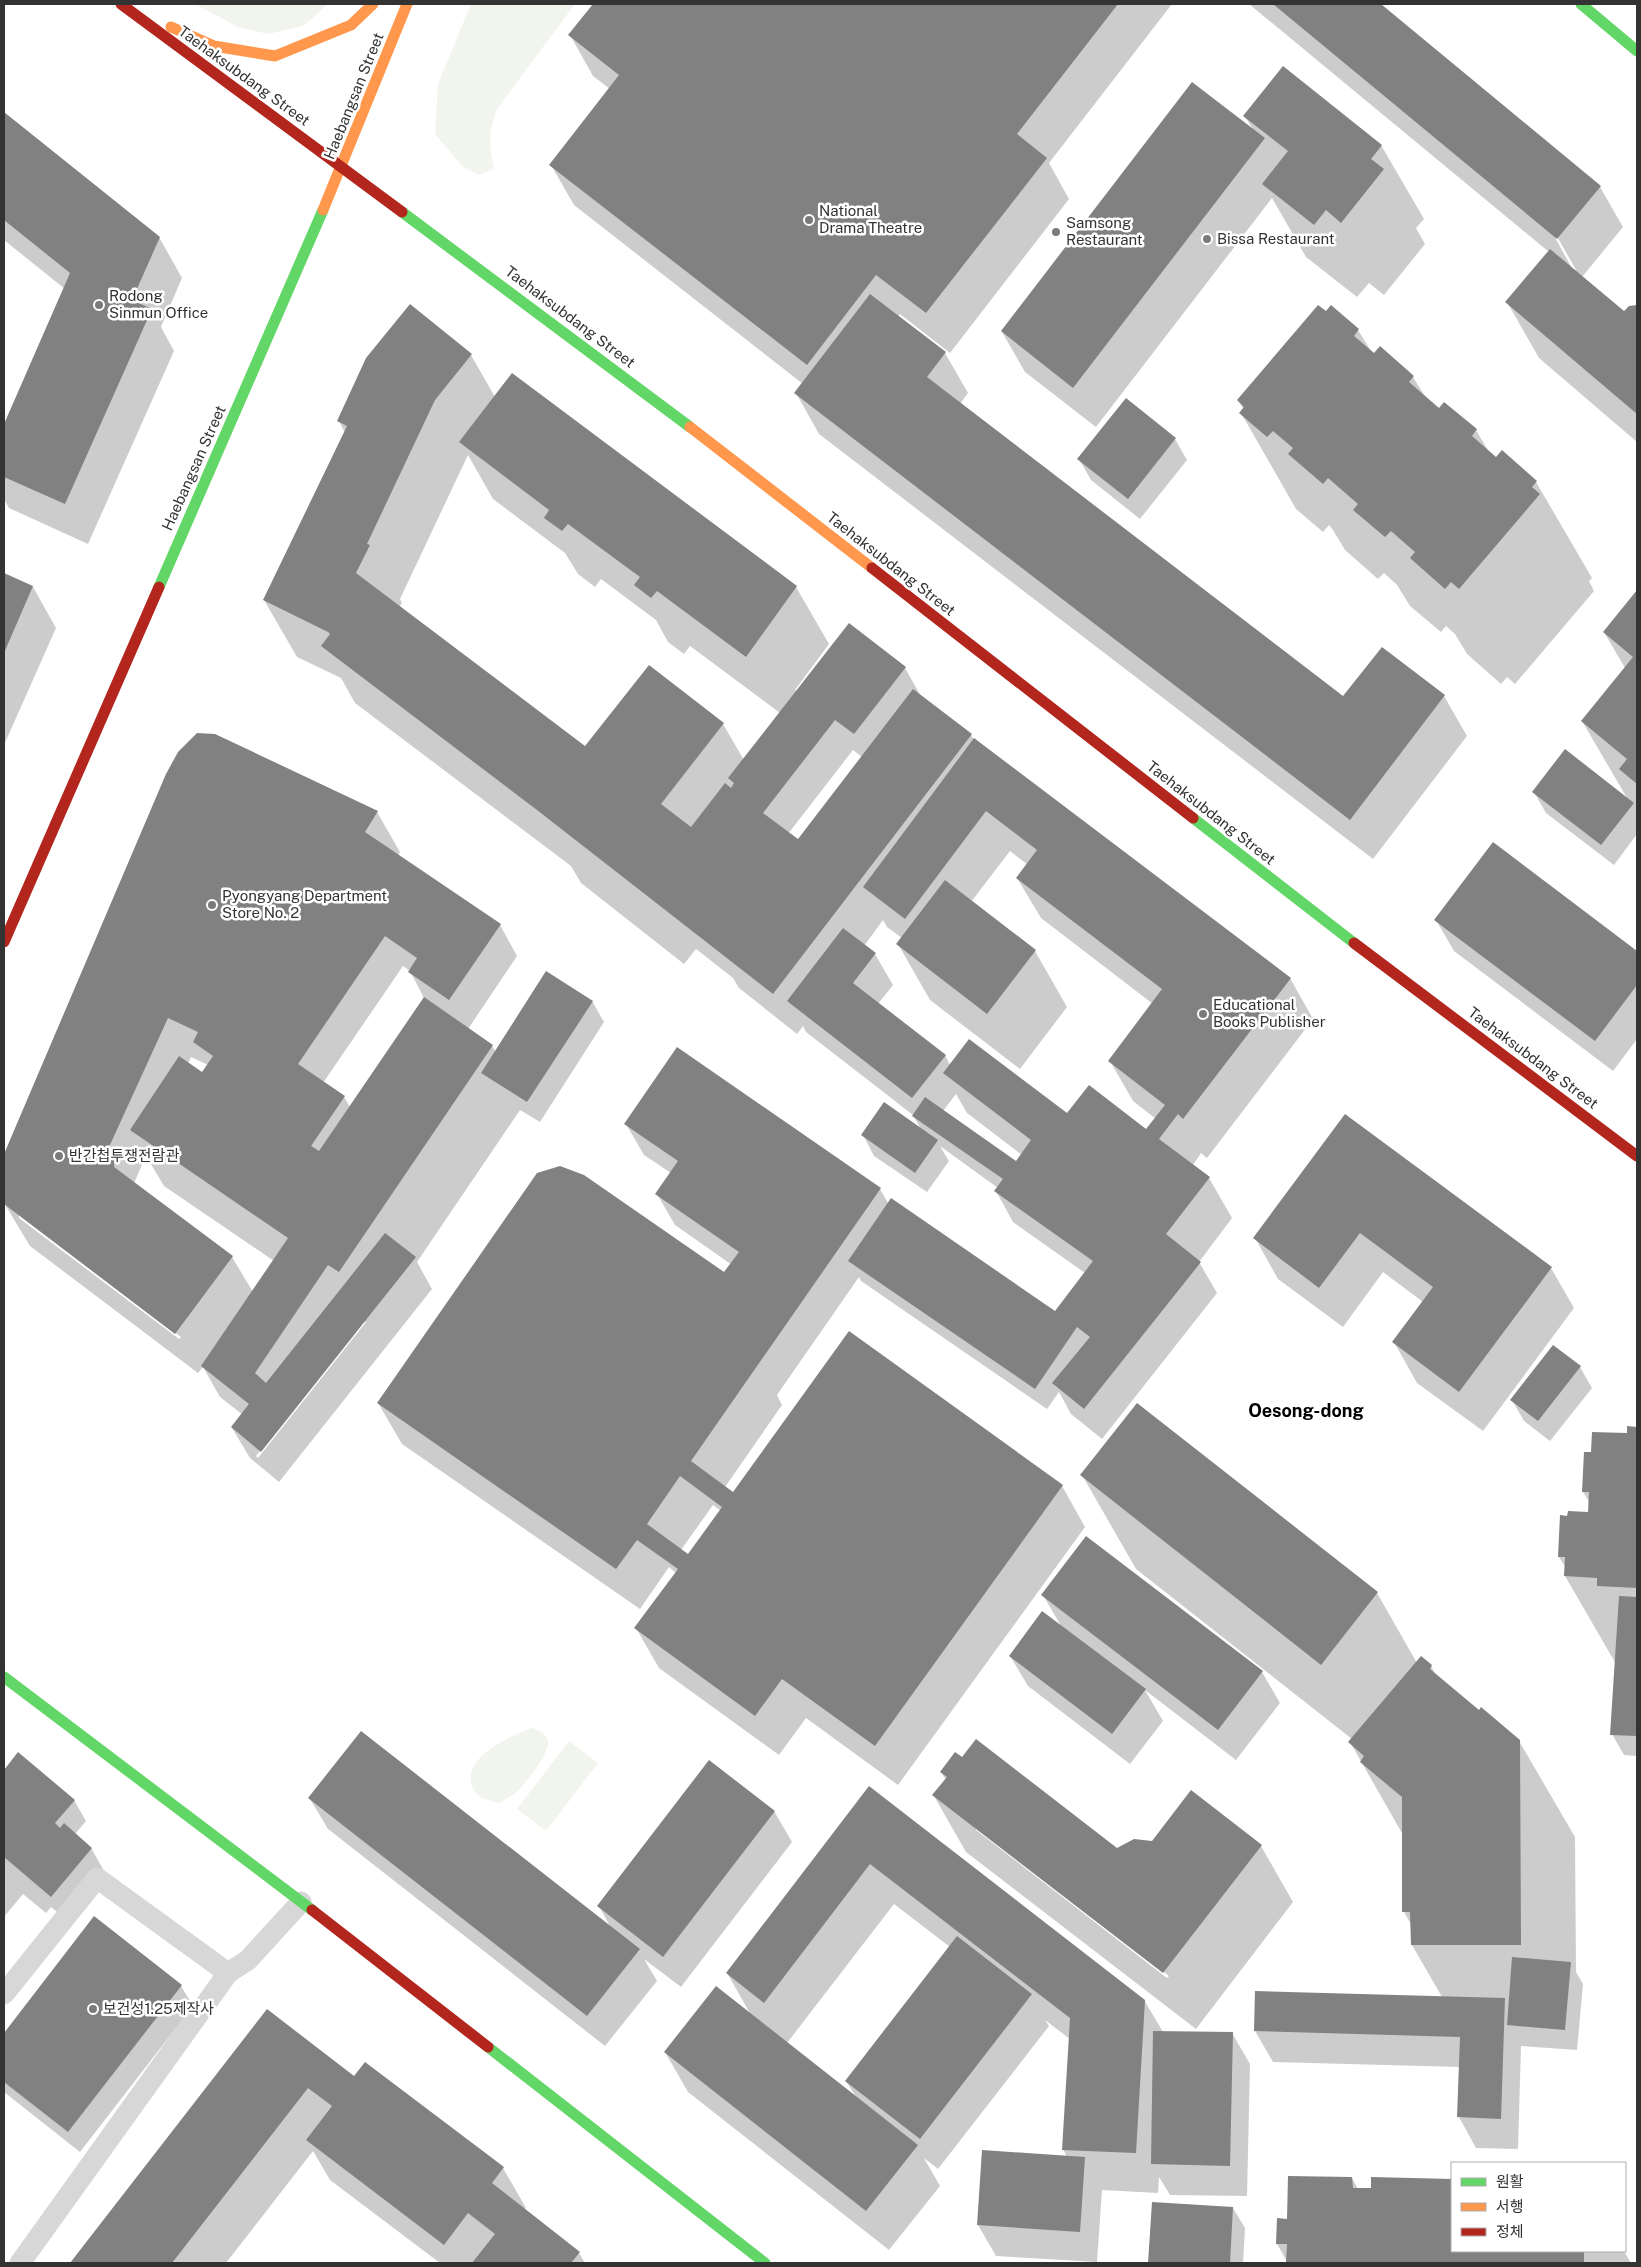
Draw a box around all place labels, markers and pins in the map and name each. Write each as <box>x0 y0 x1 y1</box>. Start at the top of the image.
place label: National Drama Theatre <box>819 202 922 236</box>
marker: National Drama Theatre <box>803 214 815 226</box>
place label: Samsong Restaurant <box>1066 214 1143 248</box>
marker: Samsong Restaurant <box>1050 226 1062 238</box>
place label: Bissa Restaurant <box>1217 230 1335 247</box>
marker: Bissa Restaurant <box>1201 233 1213 245</box>
place label: Rodong Sinmun Office <box>109 287 208 321</box>
marker: Rodong Sinmun Office <box>93 299 105 311</box>
place label: Pyongyang Department Store No. 2 <box>222 887 387 921</box>
marker: Pyongyang Department Store No. 2 <box>206 899 218 911</box>
place label: Educational Books Publisher <box>1213 996 1326 1030</box>
marker: Educational Books Publisher <box>1197 1008 1209 1020</box>
place label: 반간첩투쟁전람관 <box>69 1147 180 1164</box>
marker: 반간첩투쟁전람관 <box>53 1150 65 1162</box>
place label: 보건성1.25제작사 <box>103 2000 214 2017</box>
marker: 보건성1.25제작사 <box>87 2003 99 2015</box>

